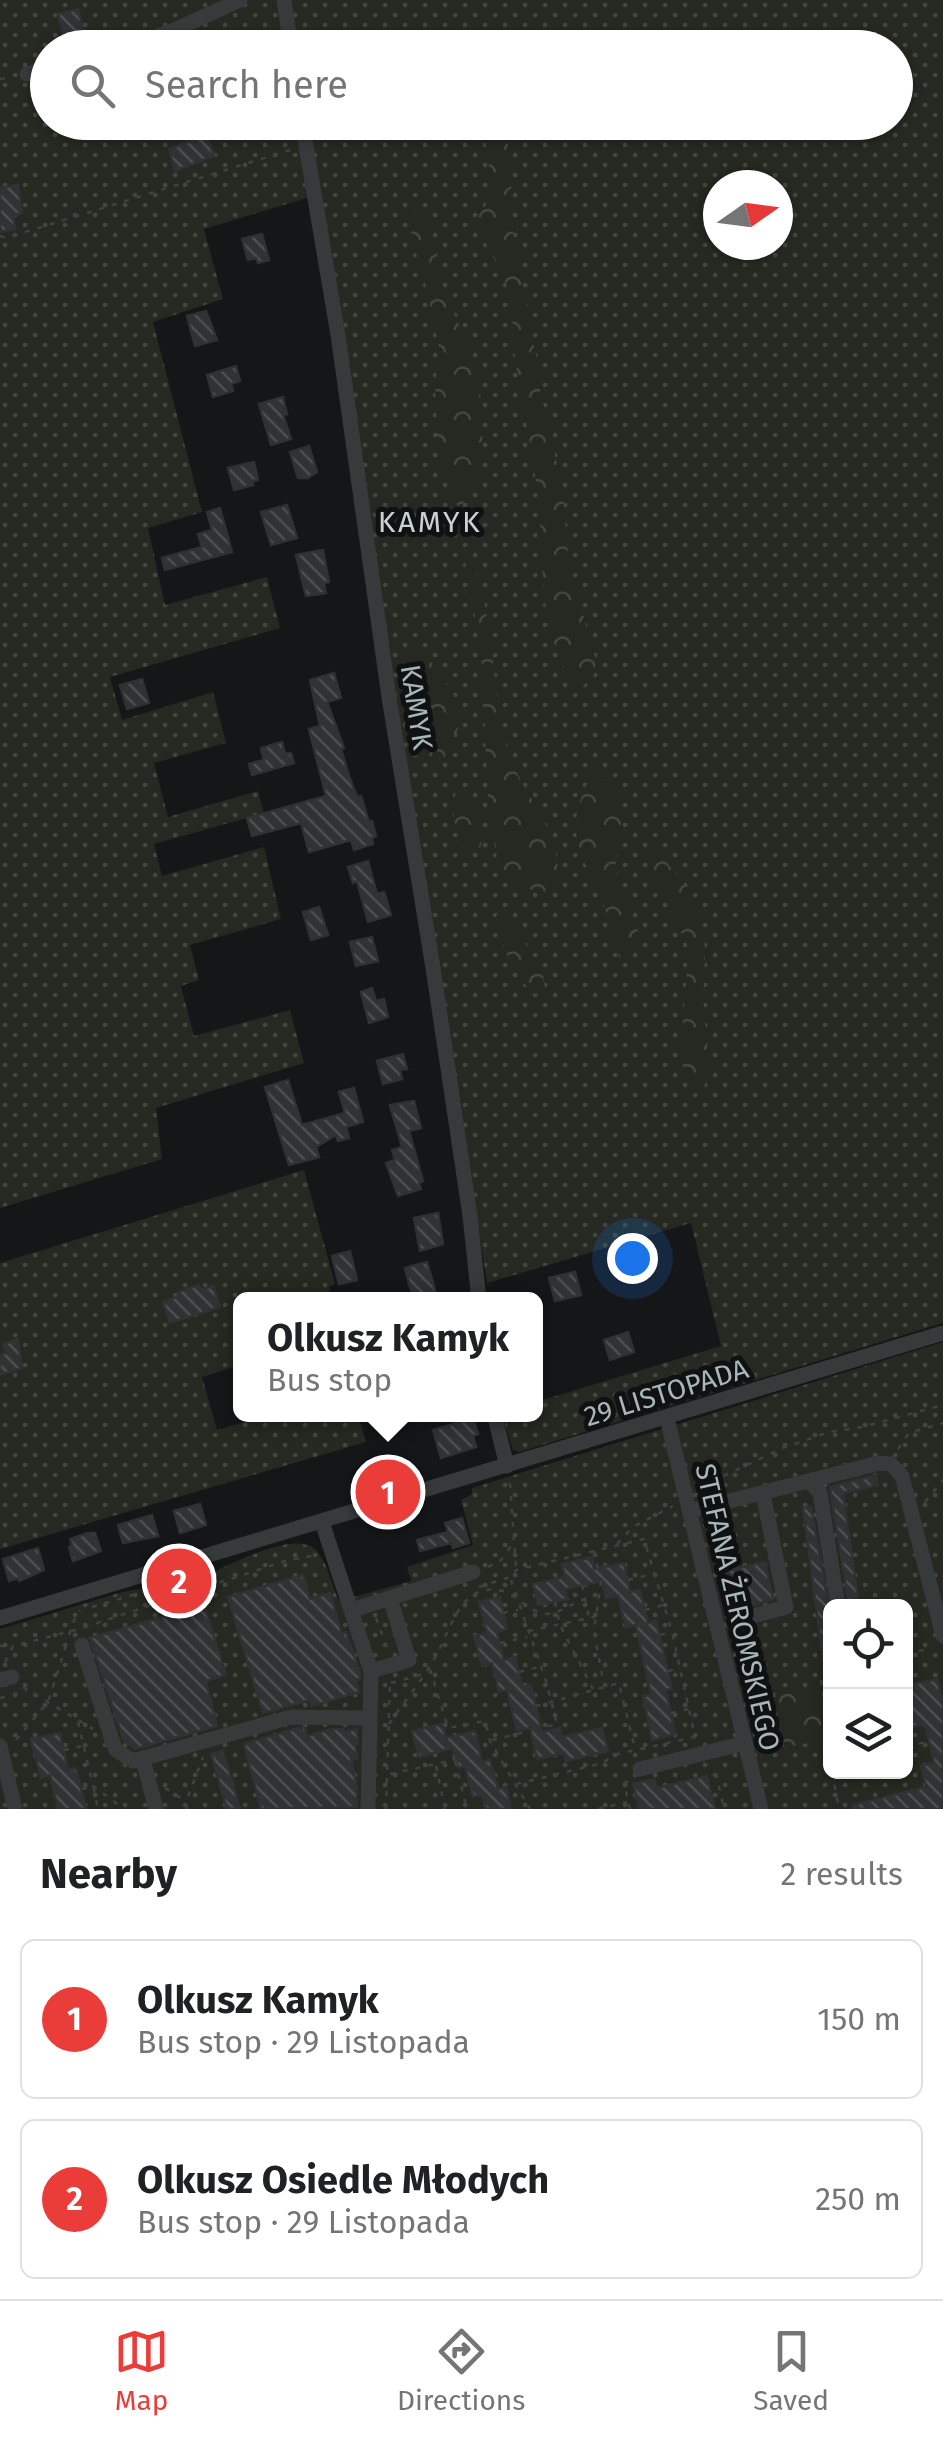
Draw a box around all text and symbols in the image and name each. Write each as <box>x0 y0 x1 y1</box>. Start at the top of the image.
search box <box>30 30 913 140</box>
icon: search <box>65 58 120 113</box>
text: Search here <box>145 62 348 108</box>
north arrow <box>703 170 793 260</box>
district label: KAMYK <box>378 504 482 540</box>
street label: KAMYK <box>394 662 440 753</box>
your location <box>607 1233 658 1284</box>
popup <box>233 1292 543 1422</box>
text: Olkusz Kamyk <box>267 1315 509 1361</box>
street label: 29 LISTOPADA <box>580 1352 752 1433</box>
text: Bus stop <box>267 1361 392 1399</box>
pin: 1 <box>356 1454 420 1530</box>
street label: STEFANA ŻEROMSKIEGO <box>688 1460 787 1754</box>
pin: 2 <box>146 1544 212 1618</box>
map controls <box>823 1599 913 1779</box>
button: locate <box>823 1599 913 1689</box>
button: layers <box>823 1689 913 1779</box>
text: Nearby <box>40 1849 177 1899</box>
text: 2 results <box>780 1855 903 1893</box>
text: Olkusz Kamyk <box>137 1977 379 2023</box>
text: 1 <box>67 2000 82 2038</box>
text: 150 m <box>817 2000 901 2038</box>
text: Bus stop · 29 Listopada <box>137 2023 470 2061</box>
text: Olkusz Osiedle Młodych <box>137 2157 549 2203</box>
text: 2 <box>66 2180 83 2218</box>
text: 250 m <box>815 2180 901 2218</box>
text: Bus stop · 29 Listopada <box>137 2203 470 2241</box>
tab: Map <box>114 2324 169 2417</box>
tab: Directions <box>397 2324 525 2417</box>
tab: Saved <box>753 2324 829 2417</box>

